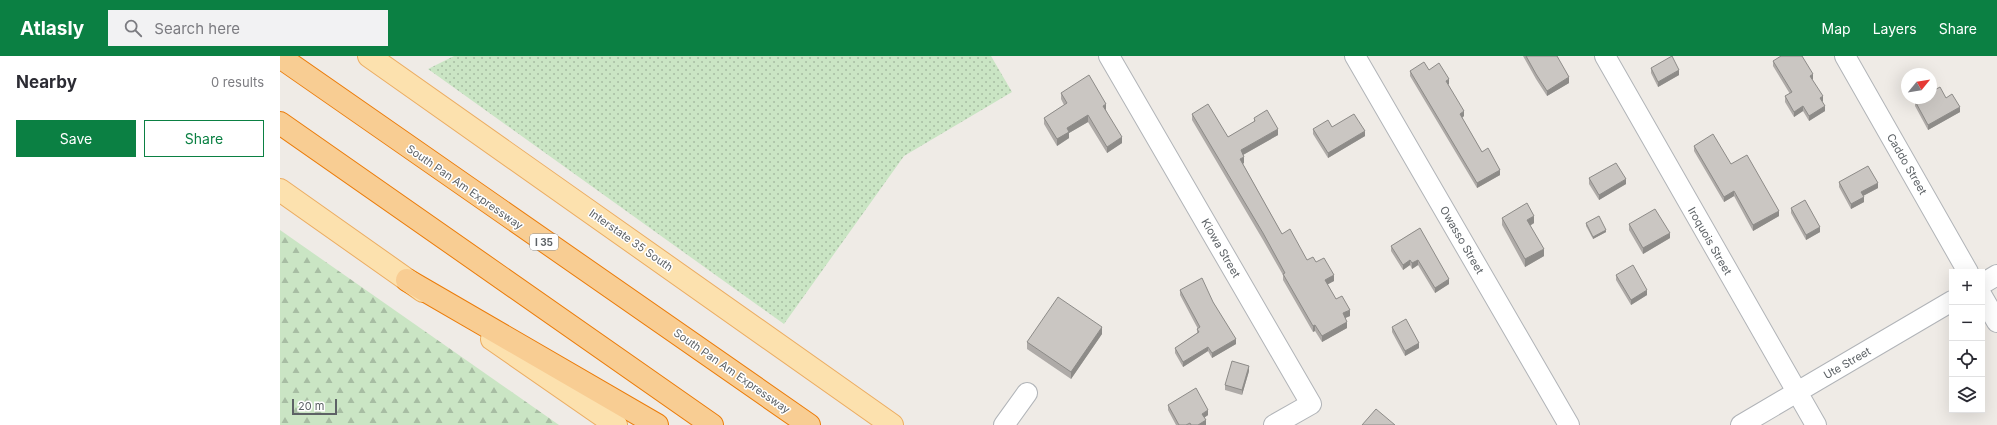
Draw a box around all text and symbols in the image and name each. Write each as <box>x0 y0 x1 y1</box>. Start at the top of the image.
search box <box>108 10 388 46</box>
text: Atlasly <box>20 17 84 40</box>
icon: search <box>122 17 144 39</box>
text: Search here <box>154 19 240 38</box>
text: Map <box>1822 20 1851 37</box>
text: Layers <box>1873 20 1917 37</box>
text: Share <box>1939 20 1977 37</box>
north arrow <box>1901 68 1937 104</box>
text: Nearby <box>16 72 77 92</box>
text: 0 results <box>211 74 264 90</box>
button: Save <box>16 120 136 157</box>
button: Share <box>144 120 264 157</box>
street label: Caddo Street <box>1884 131 1930 197</box>
street label: South Pan Am Expressway <box>404 141 526 233</box>
street label: Owasso Street <box>1437 204 1487 277</box>
street label: Iroquois Street <box>1685 205 1735 278</box>
street label: Interstate 35 South <box>586 206 676 274</box>
street label: Kiowa Street <box>1198 216 1244 280</box>
road number: I 35 <box>530 234 558 250</box>
map controls <box>1949 269 1985 413</box>
button: + <box>1949 269 1985 305</box>
button: − <box>1949 305 1985 341</box>
street label: South Pan Am Expressway <box>671 325 793 417</box>
button: locate <box>1949 341 1985 377</box>
street label: Ute Street <box>1821 344 1873 382</box>
button: layers <box>1949 377 1985 413</box>
scale bar <box>292 397 337 416</box>
text: 20 m <box>298 399 324 413</box>

